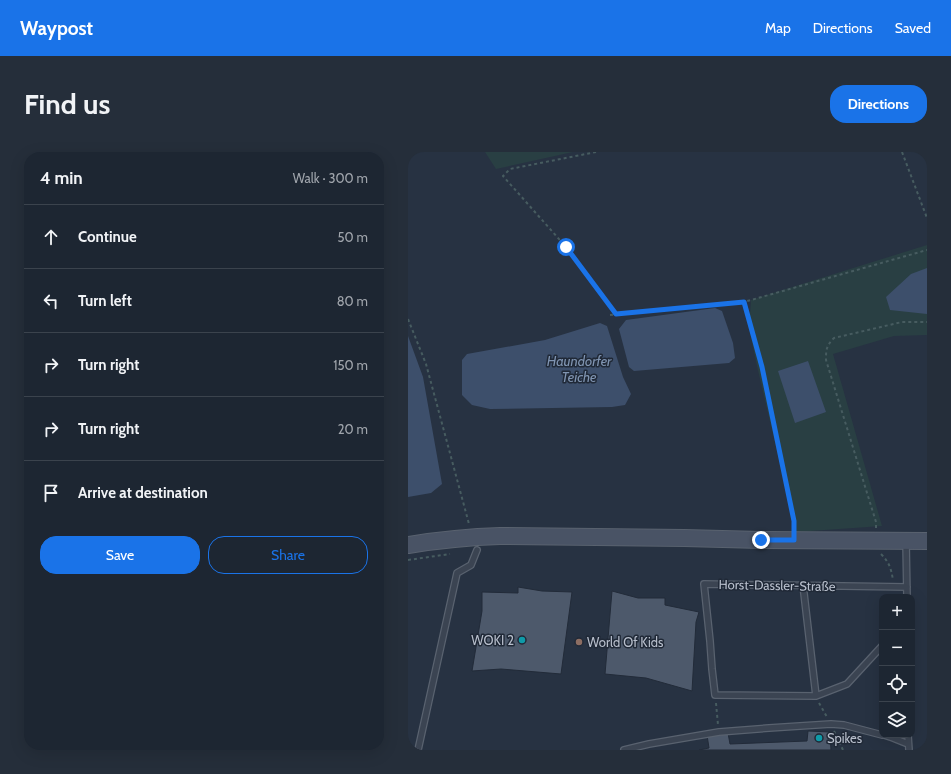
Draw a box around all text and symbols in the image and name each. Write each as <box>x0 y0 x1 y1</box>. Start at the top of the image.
text: Waypost <box>20 17 93 40</box>
text: Map <box>765 19 791 37</box>
text: Directions <box>813 19 873 37</box>
text: Saved <box>895 19 931 37</box>
button: Directions <box>830 85 927 123</box>
text: Find us <box>24 87 110 121</box>
text: 4 min <box>40 168 83 188</box>
text: Walk · 300 m <box>293 170 368 186</box>
icon: ahead <box>40 226 62 248</box>
text: Continue <box>78 228 137 246</box>
text: 50 m <box>338 229 368 245</box>
route start <box>557 238 575 256</box>
icon: left <box>40 290 62 312</box>
text: Turn left <box>78 292 132 310</box>
text: 80 m <box>337 293 368 309</box>
water label: Haundorfer Teiche <box>547 352 612 386</box>
icon: right <box>40 354 62 376</box>
text: Turn right <box>78 356 139 374</box>
text: 150 m <box>333 357 368 373</box>
icon: right <box>40 418 62 440</box>
text: Turn right <box>78 420 139 438</box>
text: 20 m <box>338 421 368 437</box>
icon: arrive <box>40 482 62 504</box>
text: Arrive at destination <box>78 484 208 502</box>
route end <box>752 531 770 549</box>
button: Save <box>40 536 200 574</box>
button: Share <box>208 536 368 574</box>
street label: Horst-Dassler-Straße <box>718 576 836 594</box>
map controls <box>879 594 915 738</box>
button: + <box>879 594 915 630</box>
button: − <box>879 630 915 666</box>
place label: WOKI 2 <box>471 632 514 648</box>
place label: World Of Kids <box>587 634 664 650</box>
marker: WOKI 2 <box>517 635 527 645</box>
marker: World Of Kids <box>574 637 584 647</box>
button: locate <box>879 666 915 702</box>
button: layers <box>879 702 915 738</box>
place label: Spikes <box>827 730 863 746</box>
marker: Spikes <box>814 733 824 743</box>

